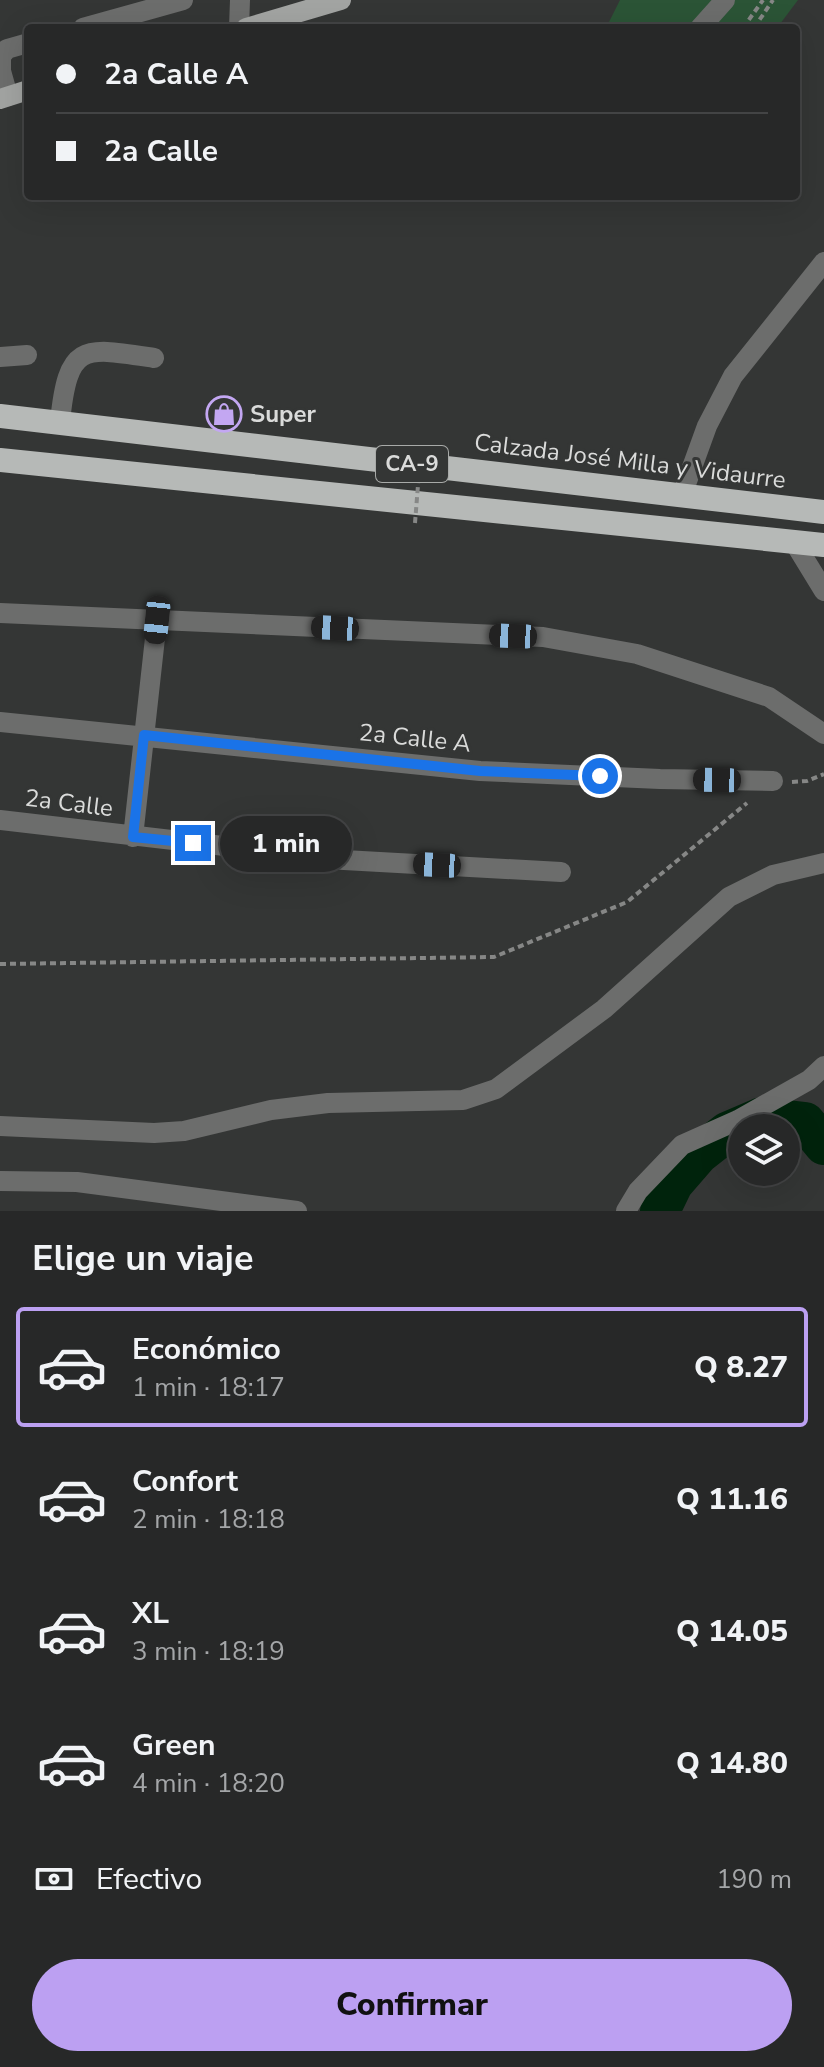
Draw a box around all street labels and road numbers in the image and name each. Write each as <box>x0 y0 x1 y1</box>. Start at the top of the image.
street label: Calzada José Milla y Vidaurre <box>472 426 788 496</box>
road number: CA-9 <box>376 446 448 482</box>
street label: 2a Calle A <box>357 716 473 760</box>
street label: 2a Calle <box>23 782 115 824</box>

